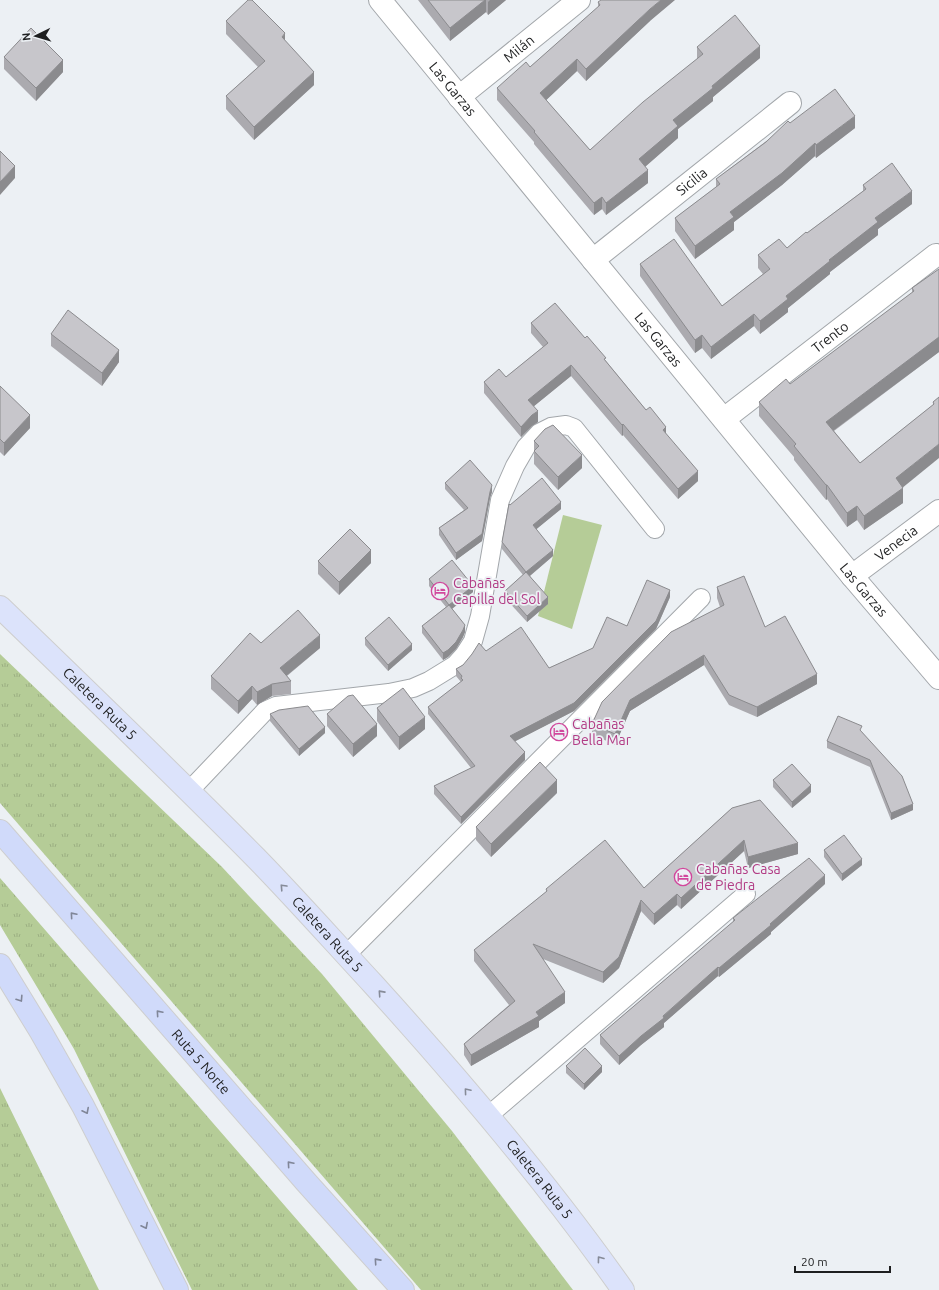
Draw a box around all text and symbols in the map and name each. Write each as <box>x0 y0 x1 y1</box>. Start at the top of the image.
north arrow <box>16 16 56 56</box>
text: N <box>20 32 32 41</box>
street label: Milán <box>500 32 537 66</box>
street label: Las Garzas <box>426 59 480 119</box>
street label: Sicilia <box>673 164 710 199</box>
street label: Las Garzas <box>631 309 685 370</box>
street label: Trento <box>808 318 852 356</box>
street label: Venecia <box>872 522 920 564</box>
street label: Las Garzas <box>837 560 891 620</box>
place label: Cabañas Capilla del Sol <box>453 575 540 607</box>
hotel icon: Cabañas Capilla del Sol <box>430 581 450 601</box>
street label: Caletera Ruta 5 <box>60 664 140 743</box>
place label: Cabañas Bella Mar <box>572 716 632 748</box>
hotel icon: Cabañas Bella Mar <box>549 722 569 742</box>
place label: Cabañas Casa de Piedra <box>696 861 781 893</box>
hotel icon: Cabañas Casa de Piedra <box>673 867 693 887</box>
one-way arrow <box>281 885 288 892</box>
street label: Caletera Ruta 5 <box>289 893 366 975</box>
one-way arrow <box>71 913 78 920</box>
one-way arrow <box>378 990 386 998</box>
one-way arrow <box>15 995 23 1002</box>
one-way arrow <box>157 1011 164 1018</box>
street label: Ruta 5 Norte <box>169 1026 234 1097</box>
one-way arrow <box>464 1088 471 1096</box>
one-way arrow <box>81 1107 89 1114</box>
street label: Caletera Ruta 5 <box>503 1136 576 1222</box>
one-way arrow <box>288 1161 295 1169</box>
one-way arrow <box>141 1222 148 1230</box>
scale bar <box>795 1248 890 1274</box>
text: 20 m <box>801 1255 828 1268</box>
one-way arrow <box>597 1256 604 1263</box>
one-way arrow <box>375 1258 382 1266</box>

